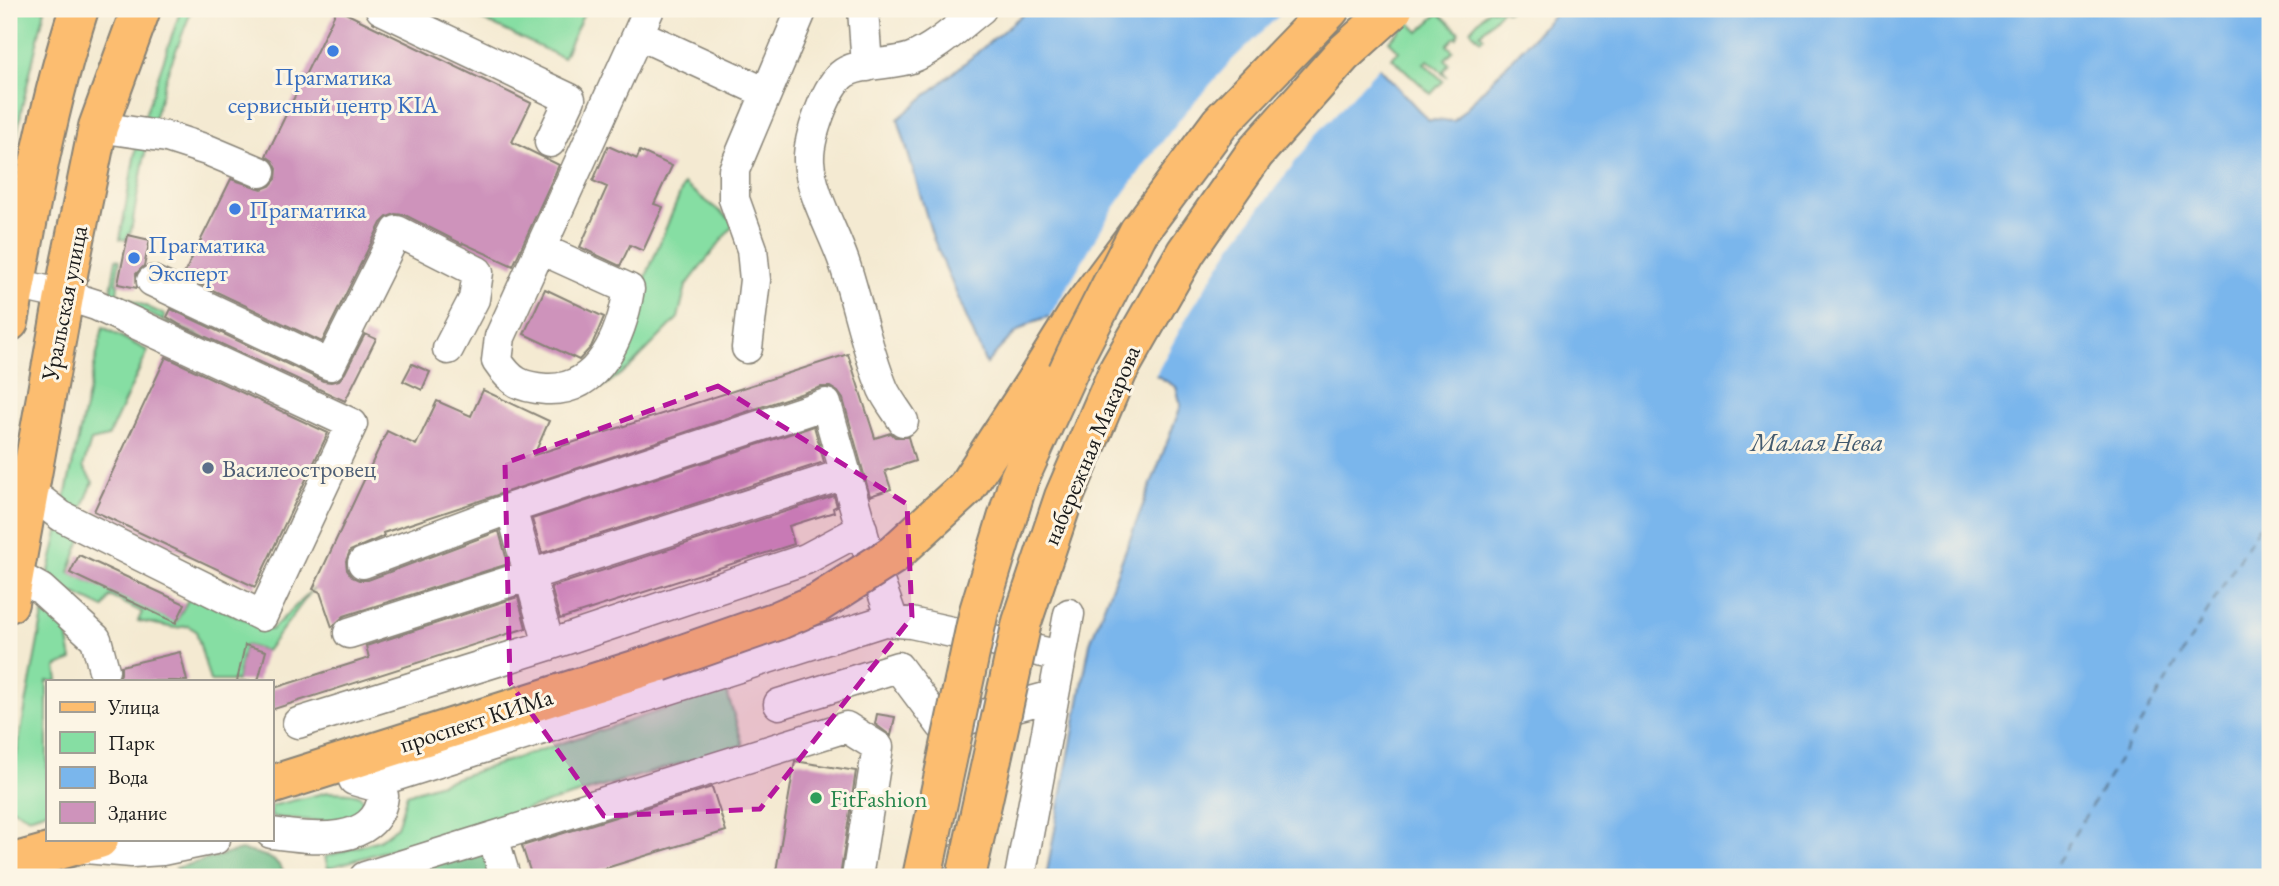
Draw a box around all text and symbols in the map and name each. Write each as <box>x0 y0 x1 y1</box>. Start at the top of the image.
marker: Прагматика сервисный центр KIA <box>325 43 341 59</box>
place label: Прагматика сервисный центр KIA <box>228 61 439 120</box>
place label: Прагматика <box>249 194 367 225</box>
marker: Прагматика <box>227 201 243 217</box>
street label: Уральская улица <box>34 222 94 384</box>
place label: Прагматика Эксперт <box>148 229 266 288</box>
marker: Прагматика Эксперт <box>126 250 142 266</box>
street label: набережная Макарова <box>1035 340 1147 549</box>
water label: Малая Нева <box>1749 425 1883 459</box>
place label: Василеостровец <box>222 453 377 484</box>
marker: Василеостровец <box>200 460 216 476</box>
legend <box>46 680 273 840</box>
street label: проспект КИМа <box>395 681 557 759</box>
text: Улица <box>107 693 160 720</box>
text: Парк <box>108 729 155 756</box>
text: Вода <box>108 763 149 790</box>
place label: FitFashion <box>830 783 928 814</box>
marker: FitFashion <box>808 790 824 806</box>
text: Здание <box>108 799 167 826</box>

